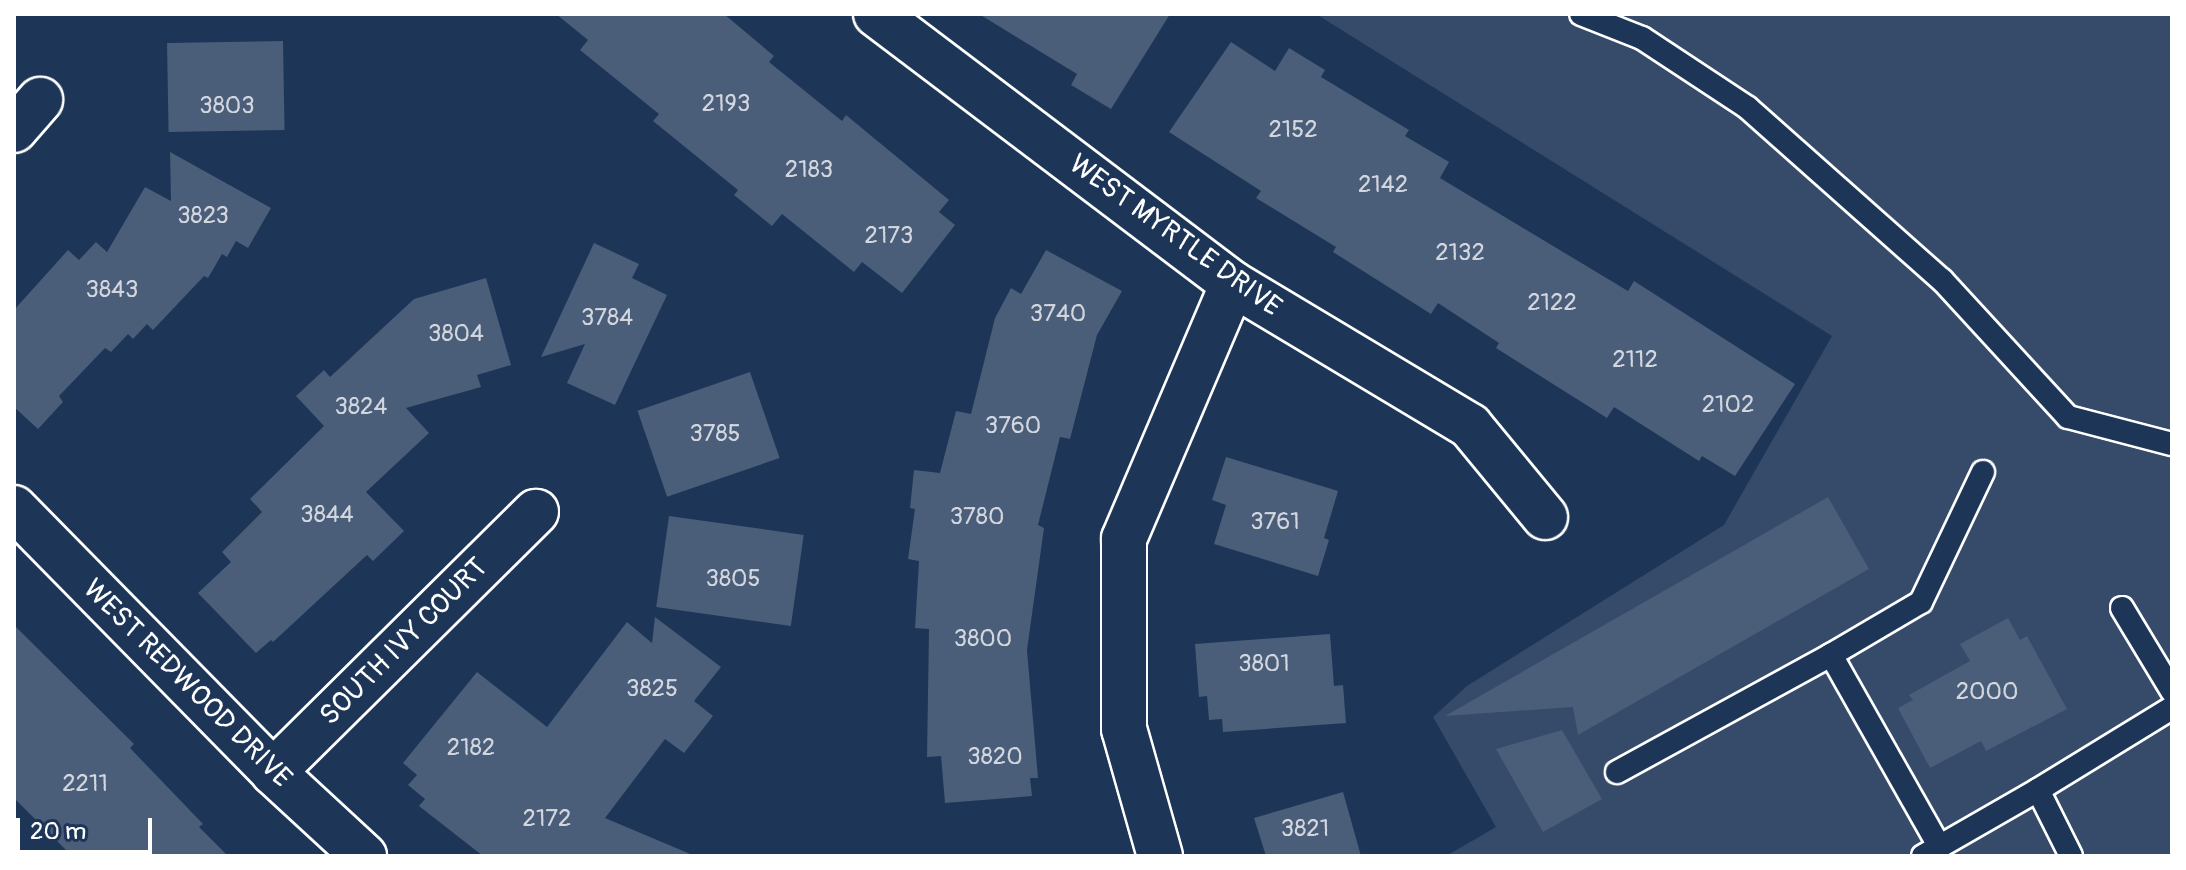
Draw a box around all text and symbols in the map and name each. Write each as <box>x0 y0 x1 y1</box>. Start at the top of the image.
house number: 2193 <box>702 90 750 118</box>
house number: 3803 <box>199 92 255 120</box>
house number: 2152 <box>1268 116 1318 144</box>
street label: WEST MYRTLE DRIVE <box>1062 148 1288 324</box>
house number: 2183 <box>785 156 833 184</box>
house number: 2142 <box>1358 171 1408 199</box>
house number: 3823 <box>177 202 229 230</box>
house number: 2173 <box>865 222 913 250</box>
house number: 2132 <box>1435 239 1485 267</box>
house number: 3843 <box>86 276 138 304</box>
house number: 2122 <box>1527 289 1577 317</box>
house number: 3740 <box>1030 300 1086 328</box>
house number: 3784 <box>581 304 633 332</box>
house number: 3804 <box>428 320 484 348</box>
house number: 2112 <box>1612 346 1658 374</box>
house number: 2102 <box>1702 391 1754 419</box>
house number: 3824 <box>335 393 387 421</box>
house number: 3760 <box>985 412 1041 440</box>
house number: 3785 <box>689 420 741 448</box>
house number: 3844 <box>300 501 354 529</box>
house number: 3780 <box>950 503 1004 531</box>
house number: 3761 <box>1250 508 1300 536</box>
street label: SOUTH IVY COURT <box>313 551 495 733</box>
house number: 3805 <box>706 565 760 593</box>
street label: WEST REDWOOD DRIVE <box>76 573 298 795</box>
house number: 3800 <box>954 625 1012 653</box>
house number: 3801 <box>1238 650 1290 678</box>
house number: 3825 <box>626 675 678 703</box>
house number: 2000 <box>1956 678 2018 706</box>
house number: 2182 <box>447 734 495 762</box>
house number: 3820 <box>967 743 1023 771</box>
house number: 2211 <box>62 770 108 798</box>
scale bar <box>20 802 156 852</box>
house number: 2172 <box>523 805 571 833</box>
house number: 3821 <box>1281 815 1329 843</box>
text: 20 m <box>30 817 86 846</box>

